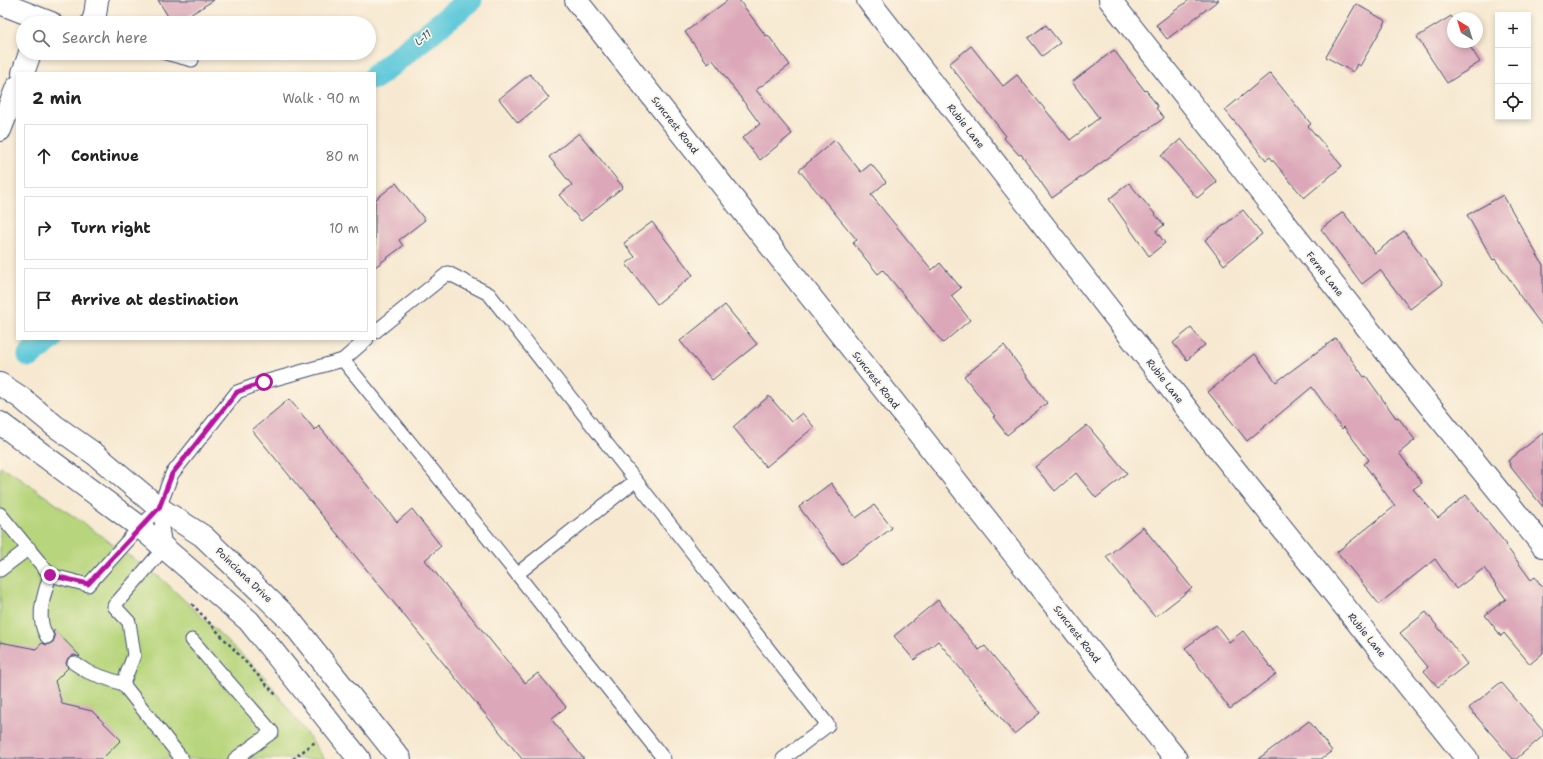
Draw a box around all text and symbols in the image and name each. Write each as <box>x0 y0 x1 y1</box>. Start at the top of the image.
north arrow <box>1447 12 1483 48</box>
map controls <box>1495 12 1531 120</box>
button: + <box>1495 12 1531 48</box>
search box <box>16 16 376 60</box>
water label: L-11 <box>411 26 435 49</box>
icon: search <box>30 27 52 49</box>
text: Search here <box>62 28 148 48</box>
button: − <box>1495 48 1531 84</box>
button: locate <box>1495 84 1531 120</box>
text: 2 min <box>32 87 82 109</box>
text: Walk · 90 m <box>282 90 360 107</box>
street label: Suncrest Road <box>649 94 702 157</box>
street label: Rubie Lane <box>944 101 988 151</box>
icon: ahead <box>33 145 55 167</box>
text: Continue <box>71 146 139 166</box>
text: 80 m <box>325 148 359 165</box>
icon: right <box>33 217 55 239</box>
text: Turn right <box>71 218 151 238</box>
text: 10 m <box>329 220 359 237</box>
street label: Ferne Lane <box>1303 249 1347 299</box>
icon: arrive <box>33 289 55 311</box>
text: Arrive at destination <box>71 290 239 310</box>
street label: Suncrest Road <box>850 349 903 412</box>
street label: Rubie Lane <box>1143 356 1187 406</box>
route start <box>255 373 273 391</box>
street label: Poinciana Drive <box>213 545 275 606</box>
route end <box>41 566 59 584</box>
street label: Suncrest Road <box>1051 603 1104 666</box>
street label: Rubie Lane <box>1345 610 1389 660</box>

